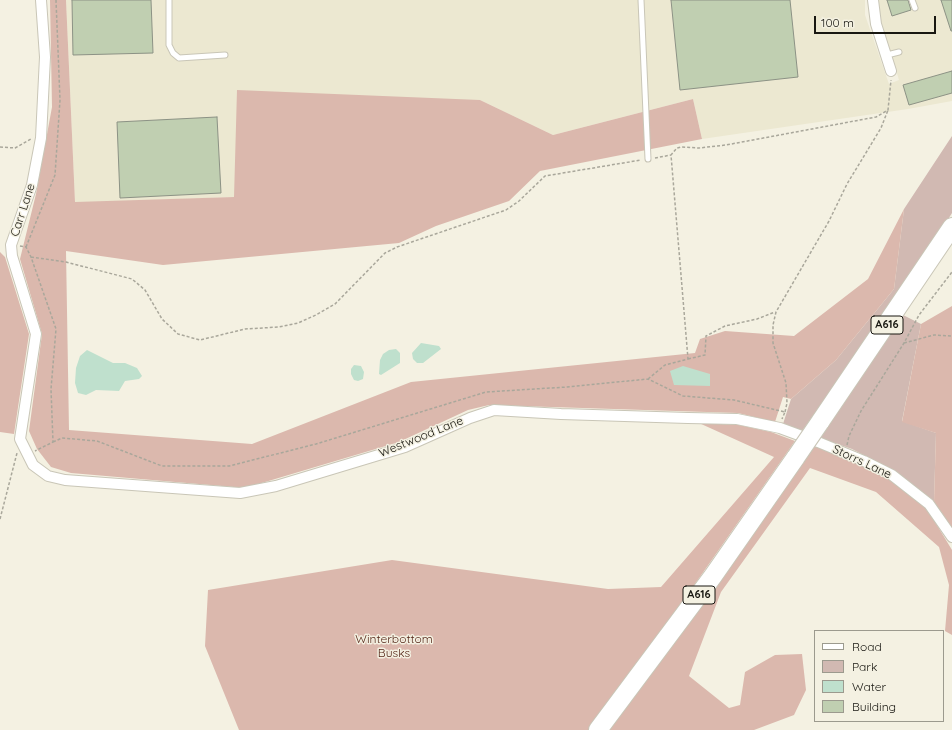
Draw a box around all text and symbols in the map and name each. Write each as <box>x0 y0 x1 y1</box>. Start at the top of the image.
scale bar <box>816 8 938 34</box>
text: 100 m <box>821 15 854 30</box>
street label: Carr Lane <box>8 182 38 238</box>
road number: A616 <box>871 316 903 334</box>
street label: Westwood Lane <box>377 414 465 460</box>
street label: Storrs Lane <box>830 442 894 482</box>
road number: A616 <box>683 586 715 604</box>
legend <box>814 630 944 722</box>
park label: Winterbottom Busks <box>355 632 433 660</box>
text: Road <box>852 639 882 654</box>
text: Park <box>852 659 877 674</box>
text: Water <box>852 679 886 694</box>
text: Building <box>852 699 896 714</box>

